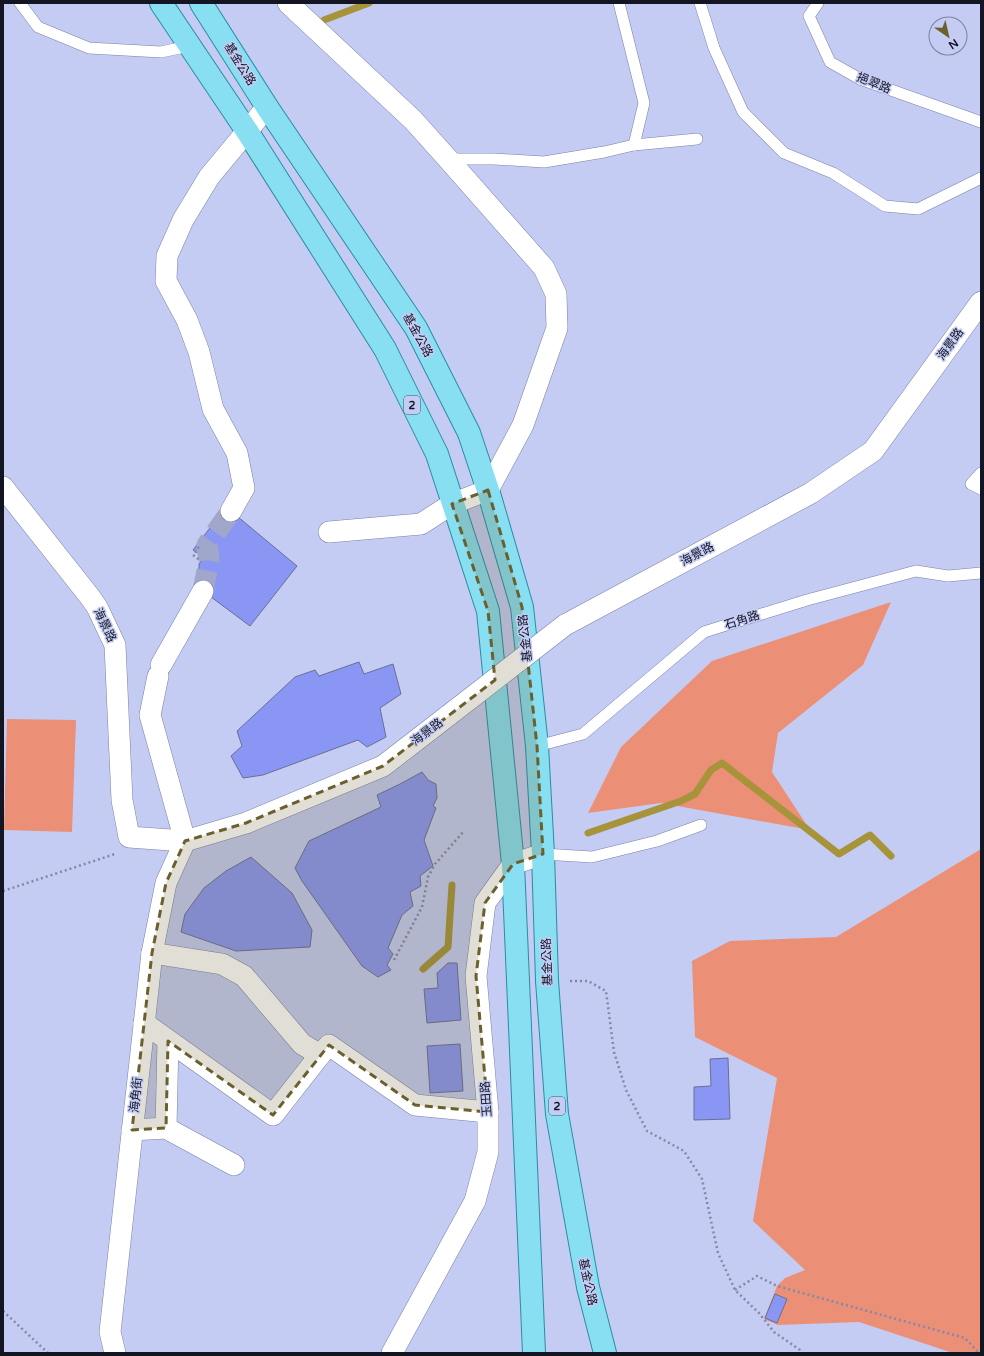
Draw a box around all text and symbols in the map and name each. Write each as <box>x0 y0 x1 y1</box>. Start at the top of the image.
north arrow <box>928 16 968 56</box>
text: N <box>946 36 961 52</box>
street label: 基金公路 <box>221 40 259 88</box>
street label: 挹翠路 <box>855 70 893 96</box>
street label: 基金公路 <box>400 311 436 359</box>
street label: 海景路 <box>934 325 966 363</box>
road number: 2 <box>404 396 420 414</box>
street label: 海景路 <box>678 539 716 569</box>
street label: 海景路 <box>91 606 119 644</box>
street label: 石角路 <box>723 608 761 632</box>
street label: 基金公路 <box>516 613 534 663</box>
street label: 海景路 <box>408 716 446 748</box>
street label: 基金公路 <box>539 938 555 986</box>
street label: 海角街 <box>127 1076 145 1114</box>
street label: 玉田路 <box>478 1081 494 1117</box>
road number: 2 <box>549 1097 565 1115</box>
street label: 基金公路 <box>576 1257 600 1307</box>

